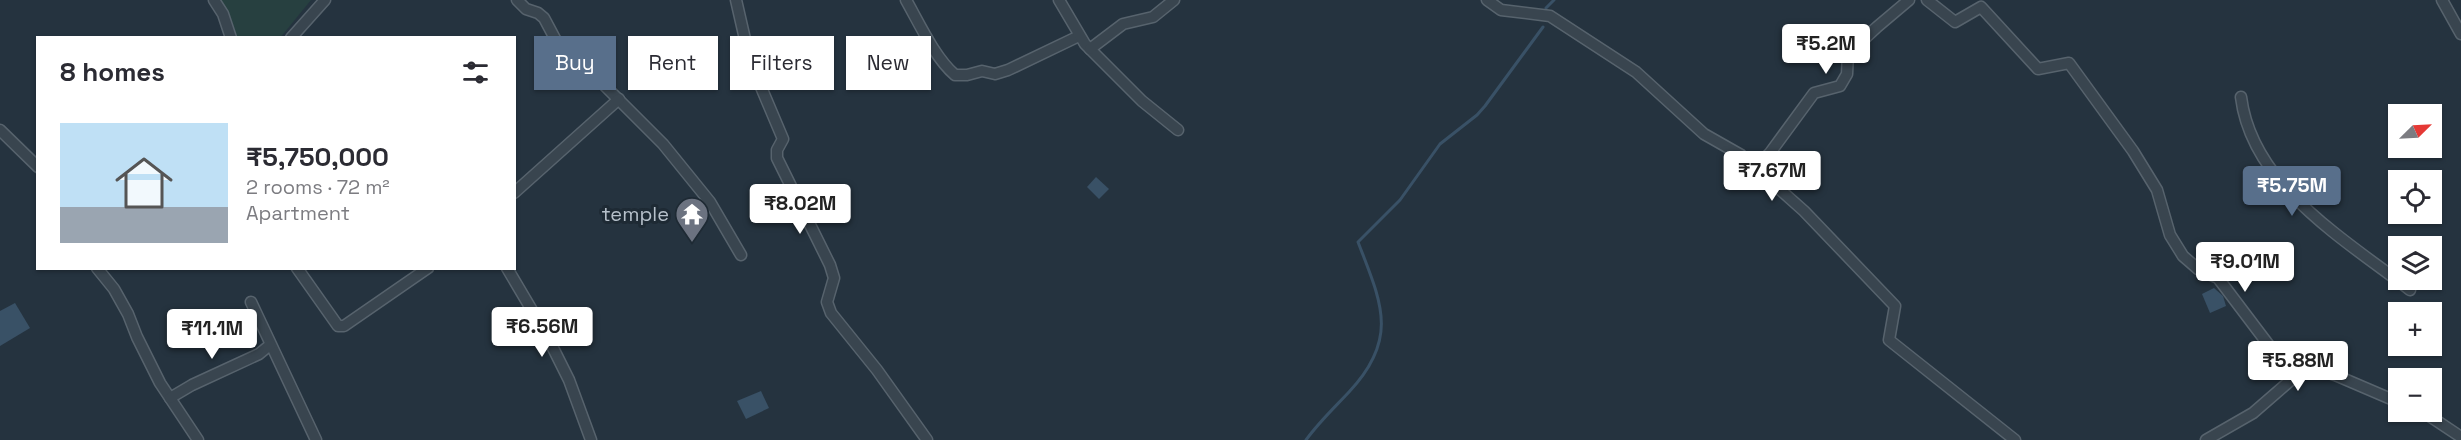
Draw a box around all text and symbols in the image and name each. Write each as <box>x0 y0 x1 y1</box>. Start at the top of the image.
pin: ₹5.2M <box>1784 24 1868 75</box>
text: ₹5.2M <box>1796 30 1856 56</box>
chip: Buy <box>534 36 616 90</box>
chip: Rent <box>628 36 718 90</box>
chip: Filters <box>730 36 834 90</box>
chip: New <box>846 36 931 90</box>
text: 8 homes <box>60 55 165 89</box>
icon: filters <box>459 56 492 89</box>
north arrow <box>2388 104 2442 158</box>
map controls <box>2388 104 2442 422</box>
text: ₹5,750,000 <box>246 140 389 174</box>
icon: home <box>108 147 180 219</box>
pin: ₹7.67M <box>1723 151 1821 202</box>
text: ₹7.67M <box>1738 157 1806 183</box>
pin: ₹5.75M <box>2243 166 2341 217</box>
button: locate <box>2388 170 2442 224</box>
text: ₹5.75M <box>2257 172 2327 198</box>
text: 2 rooms · 72 m² <box>246 174 390 200</box>
pin: ₹8.02M <box>751 184 849 235</box>
text: ₹8.02M <box>764 190 836 216</box>
temple icon: temple <box>674 196 710 243</box>
text: Apartment <box>246 200 350 226</box>
place label: temple <box>602 201 669 227</box>
button: layers <box>2388 236 2442 290</box>
pin: ₹9.01M <box>2196 242 2294 293</box>
text: ₹9.01M <box>2210 248 2280 274</box>
button: + <box>2388 302 2442 356</box>
pin: ₹6.56M <box>493 307 591 358</box>
pin: ₹11.1M <box>163 309 261 360</box>
text: ₹6.56M <box>506 313 578 339</box>
text: ₹11.1M <box>181 315 243 341</box>
pin: ₹5.88M <box>2249 341 2347 392</box>
text: ₹5.88M <box>2262 347 2334 373</box>
button: − <box>2388 368 2442 422</box>

